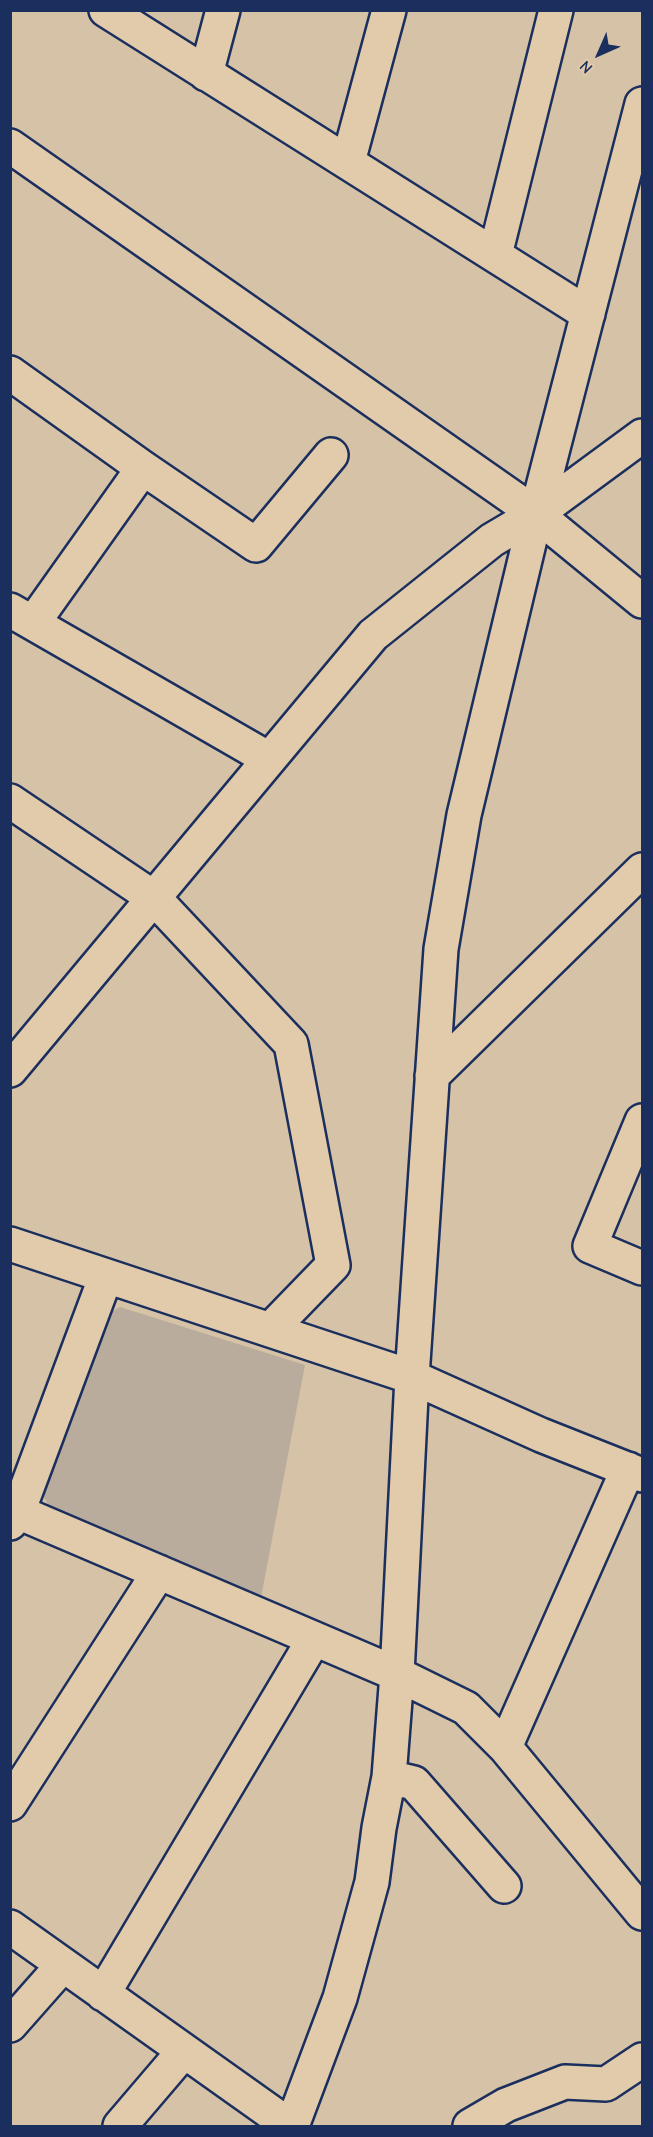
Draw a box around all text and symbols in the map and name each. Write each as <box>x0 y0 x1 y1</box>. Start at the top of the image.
north arrow <box>569 24 629 84</box>
text: N <box>576 57 596 77</box>

